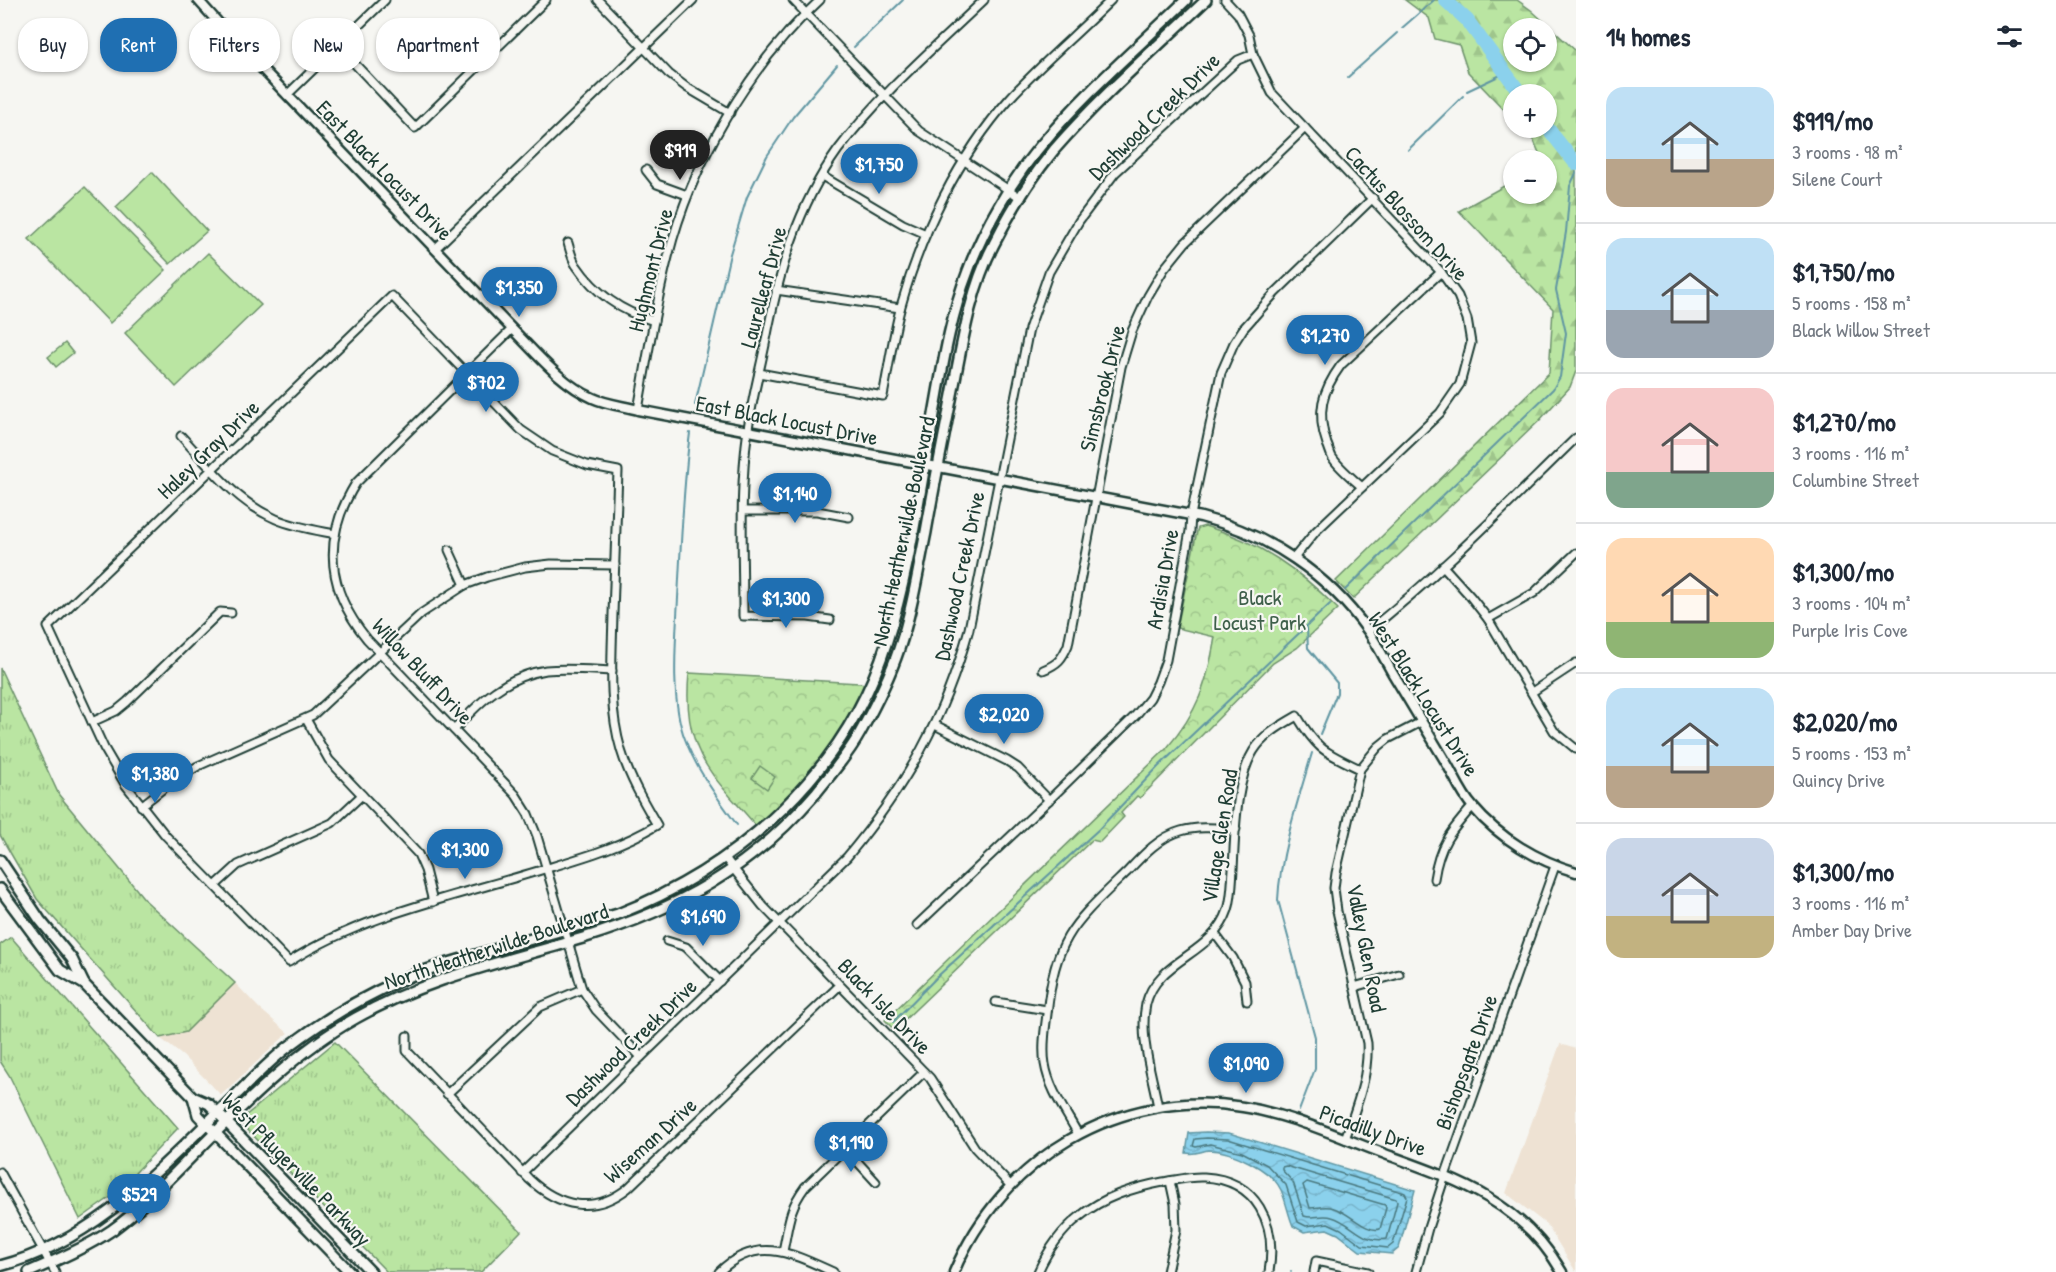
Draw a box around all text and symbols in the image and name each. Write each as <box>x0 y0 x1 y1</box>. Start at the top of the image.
chip: Buy <box>18 18 88 72</box>
chip: Rent <box>100 18 177 72</box>
chip: Filters <box>189 18 280 72</box>
chip: New <box>292 18 364 72</box>
chip: Apartment <box>376 18 500 72</box>
map controls <box>1503 18 1557 204</box>
button: locate <box>1503 18 1557 72</box>
text: 14 homes <box>1606 19 1691 54</box>
icon: filters <box>1993 20 2026 53</box>
street label: Dashwood Creek Drive <box>1082 45 1226 187</box>
button: + <box>1503 84 1557 138</box>
street label: East Black Locust Drive <box>310 93 460 247</box>
text: $919/mo <box>1792 103 1873 138</box>
icon: home <box>1654 111 1726 183</box>
pin: $919 <box>644 130 716 181</box>
text: $919 <box>664 136 696 163</box>
text: 3 rooms · 98 m² <box>1792 138 1903 165</box>
street label: Cactus Blossom Drive <box>1338 139 1476 287</box>
pin: $1,750 <box>830 144 928 195</box>
text: $1,750 <box>855 150 903 177</box>
button: − <box>1503 150 1557 204</box>
text: Silene Court <box>1792 165 1882 192</box>
street label: Hughmont Drive <box>620 205 680 335</box>
street label: Laurelleaf Drive <box>732 223 794 351</box>
text: $1,750/mo <box>1792 254 1895 289</box>
icon: home <box>1654 262 1726 334</box>
pin: $1,350 <box>470 267 568 318</box>
text: $1,350 <box>495 273 543 300</box>
text: 5 rooms · 158 m² <box>1792 289 1911 316</box>
pin: $1,270 <box>1276 315 1374 366</box>
text: Black Willow Street <box>1792 316 1930 343</box>
street label: Simsbrook Drive <box>1072 321 1132 454</box>
text: $1,270 <box>1300 321 1350 348</box>
pin: $702 <box>450 362 522 413</box>
text: $702 <box>467 368 505 395</box>
street label: East Black Locust Drive <box>693 388 881 452</box>
street label: Haley Gray Drive <box>150 392 266 505</box>
text: $1,270/mo <box>1792 404 1896 439</box>
icon: home <box>1654 412 1726 484</box>
street label: North Heatherwilde Boulevard <box>864 413 942 649</box>
text: 3 rooms · 116 m² <box>1792 439 1909 466</box>
text: Columbine Street <box>1792 466 1919 493</box>
pin: $1,140 <box>746 473 844 524</box>
text: $1,140 <box>772 479 818 506</box>
street label: Dashwood Creek Drive <box>926 489 992 663</box>
street label: Ardisia Drive <box>1138 526 1186 631</box>
text: $1,300/mo <box>1792 554 1894 589</box>
icon: home <box>1654 562 1726 634</box>
pin: $1,300 <box>737 578 835 629</box>
park label: Black Locust Park <box>1214 582 1306 637</box>
text: $1,300 <box>762 584 810 611</box>
text: 3 rooms · 104 m² <box>1792 589 1910 616</box>
street label: West Black Locust Drive <box>1361 606 1487 782</box>
street label: Willow Bluff Drive <box>366 611 480 731</box>
text: Purple Iris Cove <box>1792 616 1908 643</box>
pin: $2,020 <box>955 694 1053 745</box>
text: $2,020 <box>979 700 1029 727</box>
text: $2,020/mo <box>1792 704 1897 739</box>
icon: home <box>1654 712 1726 784</box>
text: 5 rooms · 153 m² <box>1792 739 1911 766</box>
pin: $1,380 <box>106 753 204 804</box>
text: $1,380 <box>131 759 179 786</box>
street label: Village Glen Road <box>1194 766 1244 905</box>
text: Quincy Drive <box>1792 766 1885 793</box>
pin: $1,300 <box>416 829 514 880</box>
text: $1,300 <box>441 835 489 862</box>
text: $1,300/mo <box>1792 854 1894 889</box>
icon: home <box>1654 862 1726 934</box>
street label: Valley Glen Road <box>1340 881 1394 1015</box>
text: 3 rooms · 116 m² <box>1792 889 1909 916</box>
street label: North Heatherwilde Boulevard <box>380 895 612 996</box>
pin: $1,690 <box>654 896 752 947</box>
text: $1,690 <box>680 902 726 929</box>
text: Amber Day Drive <box>1792 916 1912 943</box>
street label: Black Isle Drive <box>831 951 939 1061</box>
street label: Dashwood Creek Drive <box>559 971 703 1113</box>
street label: Bishopsgate Drive <box>1428 990 1504 1134</box>
pin: $1,090 <box>1197 1043 1295 1094</box>
text: $1,090 <box>1223 1049 1269 1076</box>
street label: West Pflugerville Parkway <box>216 1086 378 1252</box>
street label: Wiseman Drive <box>597 1090 703 1190</box>
street label: Picadilly Drive <box>1316 1097 1431 1163</box>
pin: $1,190 <box>802 1122 900 1173</box>
text: $1,190 <box>829 1128 874 1155</box>
pin: $529 <box>103 1174 175 1225</box>
text: $529 <box>121 1180 157 1207</box>

